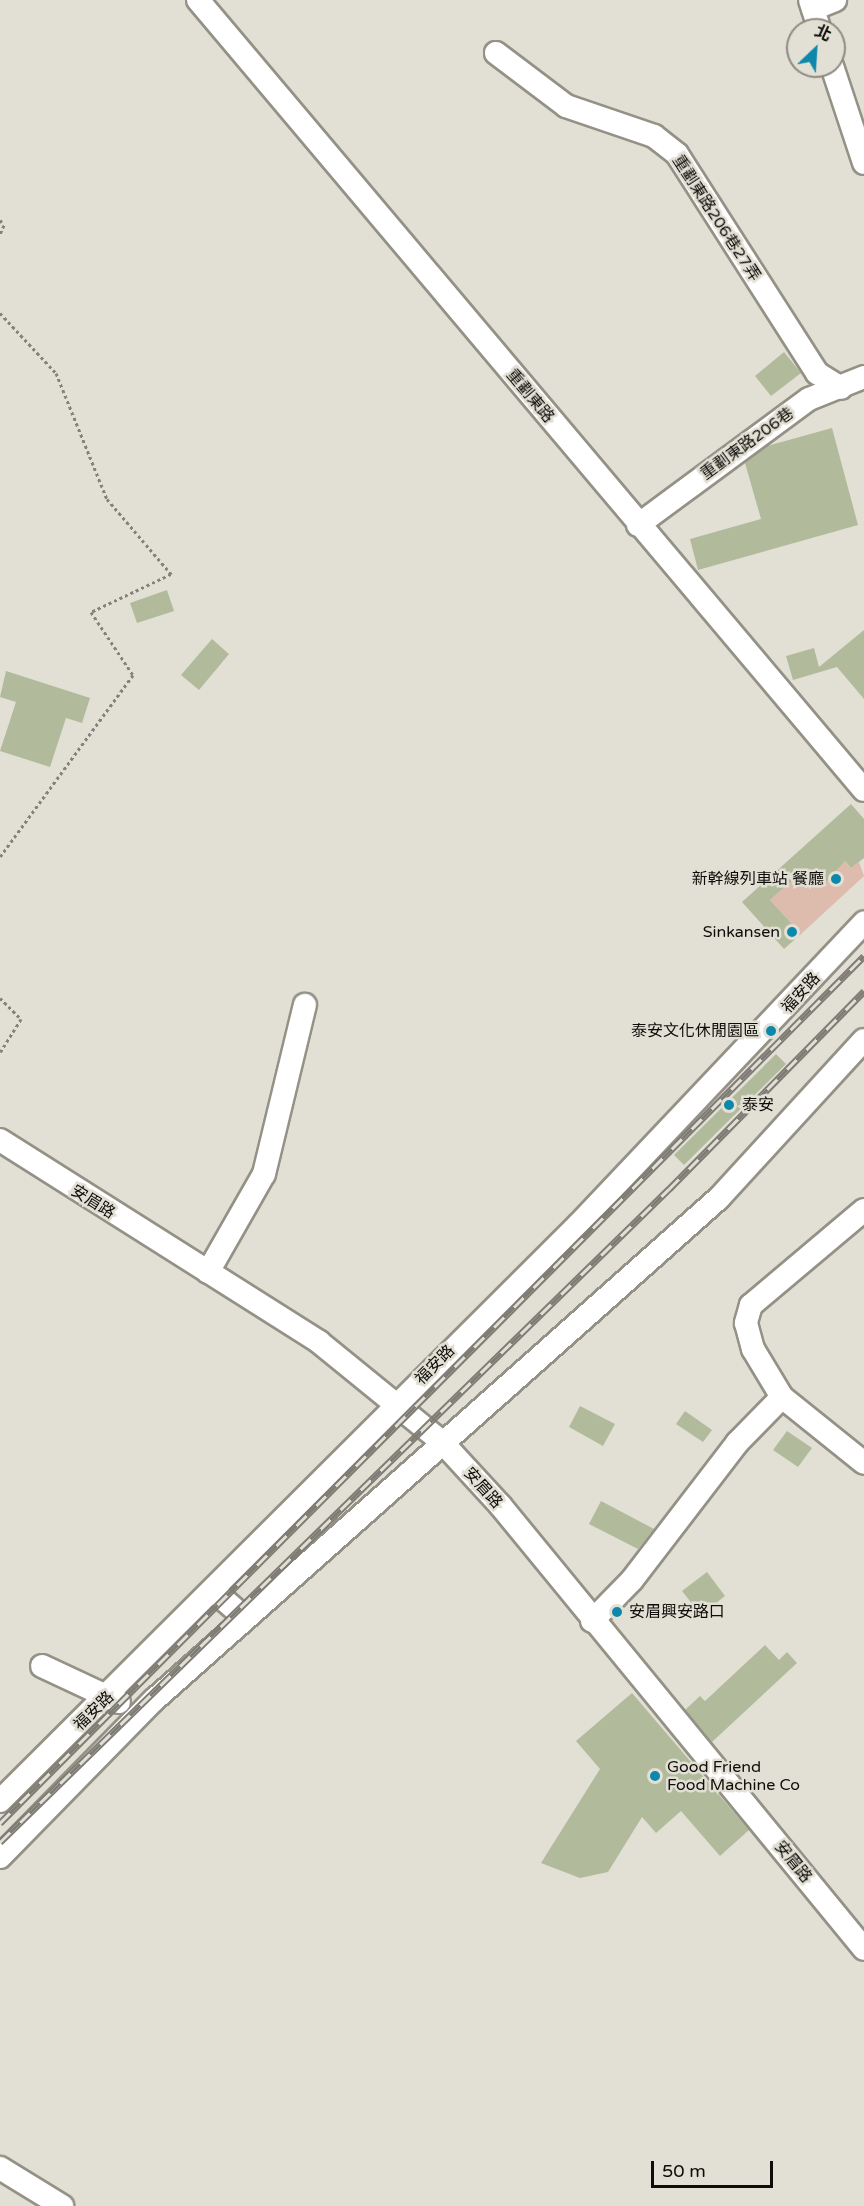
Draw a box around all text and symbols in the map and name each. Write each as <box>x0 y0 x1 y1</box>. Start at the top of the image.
north arrow <box>786 18 846 78</box>
text: 北 <box>811 21 834 46</box>
street label: 重劃東路206巷27弄 <box>668 151 764 285</box>
street label: 重劃東路 <box>502 365 558 427</box>
street label: 重劃東路206巷 <box>697 404 797 484</box>
place label: 新幹線列車站 餐廳 <box>692 869 824 889</box>
marker: 新幹線列車站 餐廳 <box>829 872 843 886</box>
place label: Sinkansen <box>703 922 780 942</box>
marker: Sinkansen <box>785 925 799 939</box>
street label: 福安路 <box>778 969 824 1017</box>
place label: 泰安文化休閒園區 <box>631 1021 759 1041</box>
marker: 泰安文化休閒園區 <box>764 1024 778 1038</box>
place label: 泰安 <box>742 1095 774 1115</box>
marker: 泰安 <box>720 1096 738 1114</box>
street label: 安眉路 <box>68 1181 118 1223</box>
street label: 福安路 <box>411 1341 459 1389</box>
street label: 安眉路 <box>460 1464 506 1512</box>
place label: 安眉興安路口 <box>629 1602 725 1622</box>
marker: 安眉興安路口 <box>610 1605 624 1619</box>
street label: 福安路 <box>70 1687 118 1735</box>
place label: Good Friend Food Machine Co <box>667 1757 800 1795</box>
marker: Good Friend Food Machine Co <box>648 1769 662 1783</box>
street label: 安眉路 <box>770 1837 816 1887</box>
scale bar <box>654 2149 776 2187</box>
text: 50 m <box>662 2160 706 2182</box>

